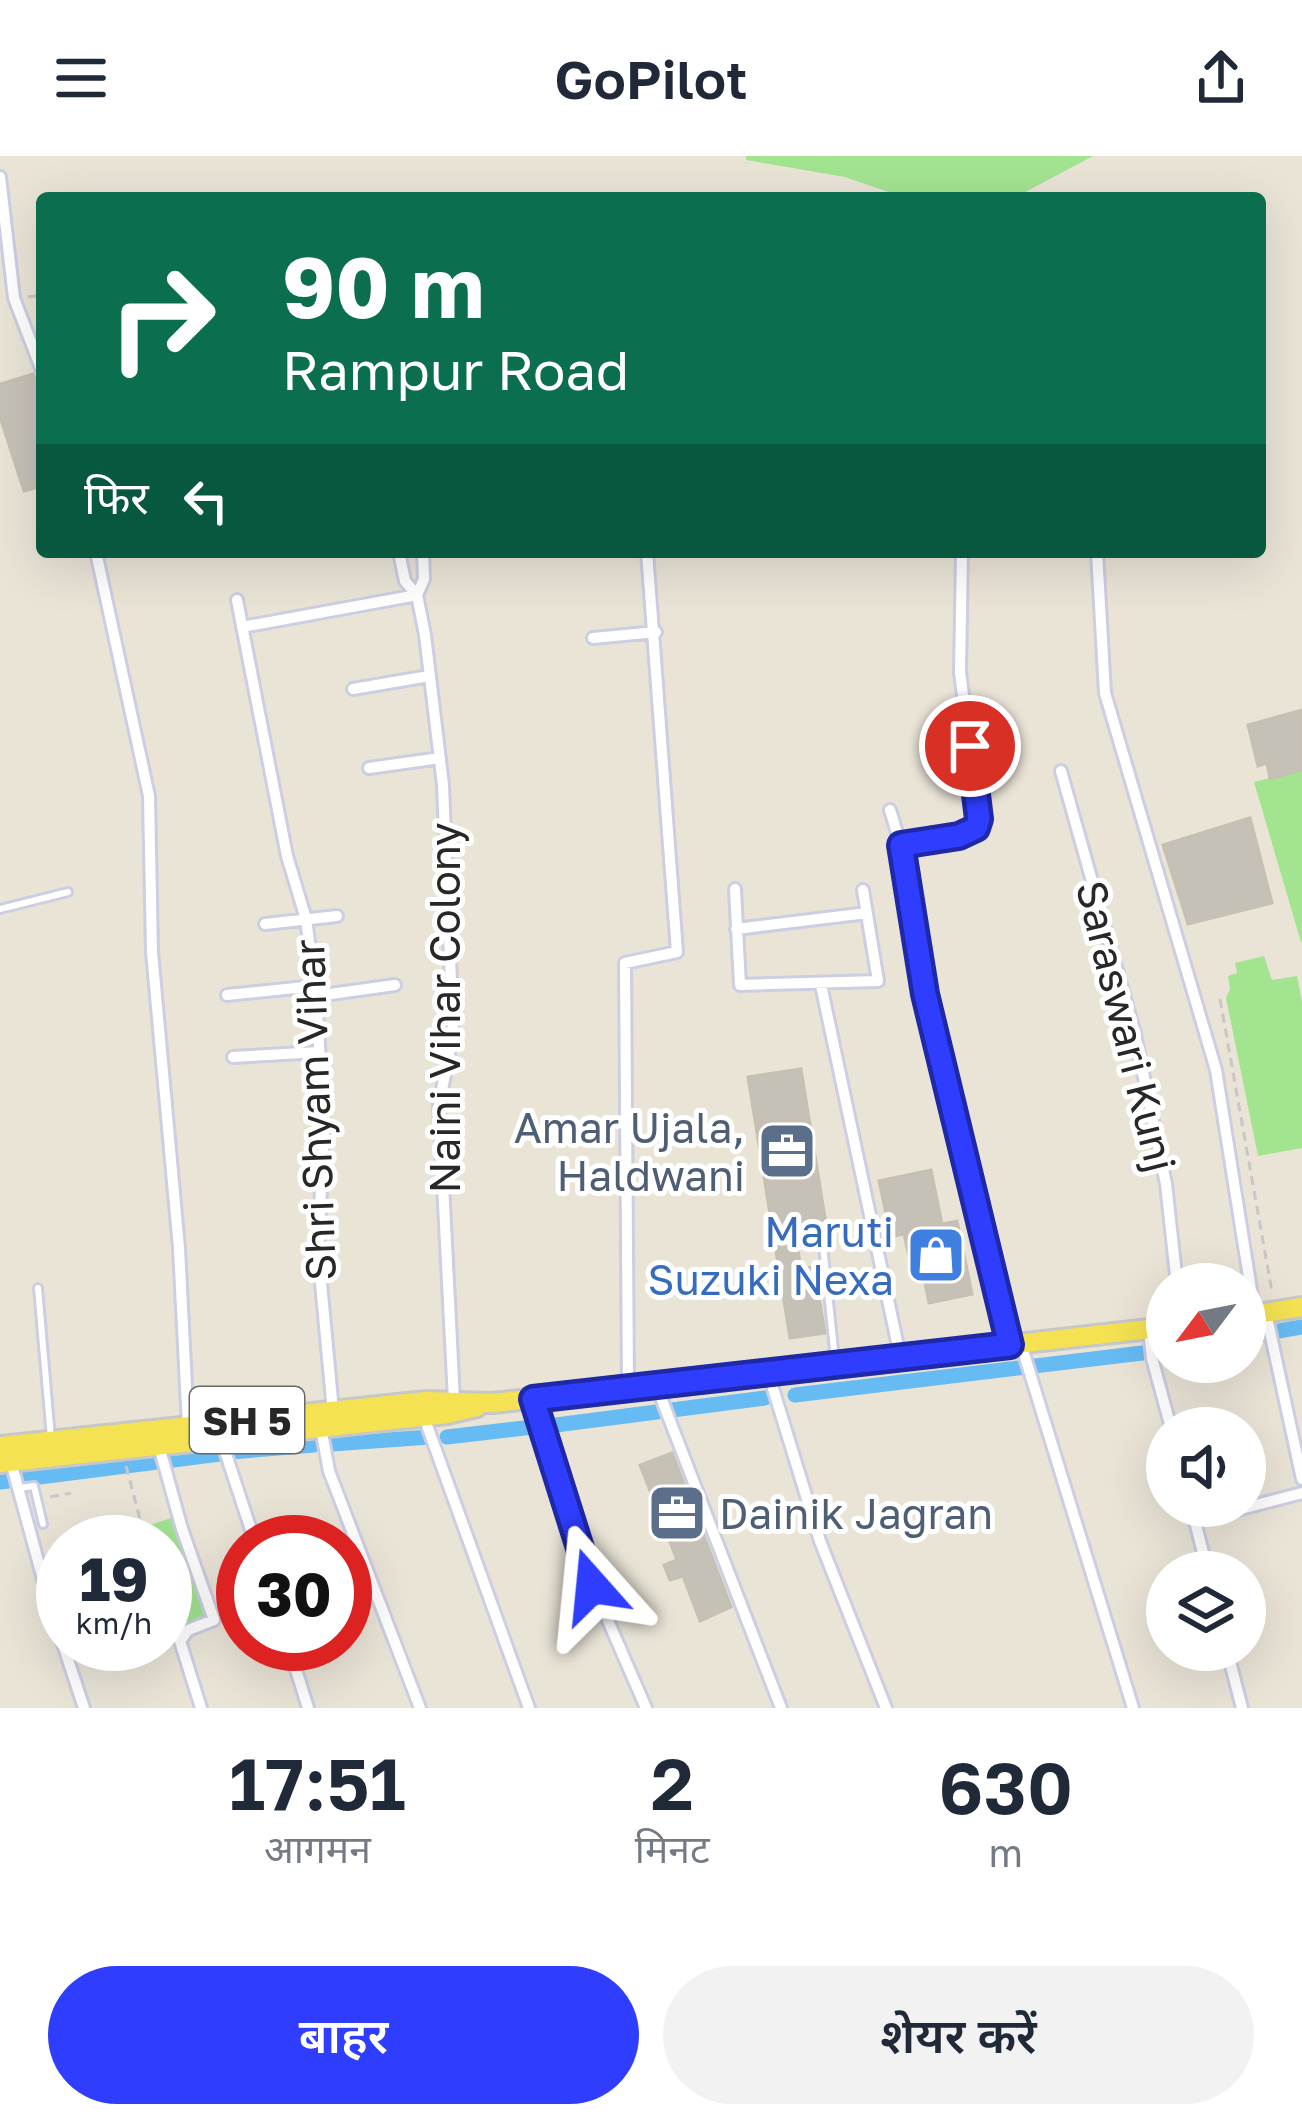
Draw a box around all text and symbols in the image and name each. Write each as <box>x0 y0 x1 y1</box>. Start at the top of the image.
icon: menu <box>48 45 114 111</box>
icon: share <box>1188 45 1254 111</box>
text: GoPilot <box>554 46 748 111</box>
text: 90 m <box>282 236 484 336</box>
icon: right <box>84 240 240 396</box>
text: Rampur Road <box>282 337 629 402</box>
icon: left <box>173 468 239 534</box>
text: फिर <box>84 470 149 524</box>
pin <box>919 695 1021 797</box>
icon: arrive <box>937 713 1003 779</box>
street label: Naini Vihar Colony <box>419 823 469 1193</box>
street label: Saraswari Kunj <box>1067 875 1187 1177</box>
street label: Shri Shyam Vihar <box>283 938 345 1282</box>
place label: Amar Ujala, Haldwani <box>514 1102 745 1200</box>
office icon: Amar Ujala, Haldwani <box>756 1120 818 1182</box>
place label: Maruti Suzuki Nexa <box>648 1206 894 1304</box>
shop icon: Maruti Suzuki Nexa <box>905 1224 967 1286</box>
north arrow <box>1146 1263 1266 1383</box>
map controls <box>1146 1263 1266 1671</box>
road number: SH 5 <box>190 1387 304 1453</box>
button: sound <box>1146 1407 1266 1527</box>
office icon: Dainik Jagran <box>646 1482 708 1544</box>
place label: Dainik Jagran <box>719 1488 993 1538</box>
speed limit sign: 30 <box>216 1515 372 1671</box>
position arrow <box>529 1523 655 1649</box>
text: 19 <box>79 1542 148 1614</box>
button: layers <box>1146 1551 1266 1671</box>
text: km/h <box>76 1605 152 1641</box>
text: 17:51 <box>229 1739 406 1826</box>
text: 2 <box>651 1739 694 1826</box>
text: 630 <box>939 1743 1073 1830</box>
text: आगमन <box>264 1825 371 1872</box>
text: मिनट <box>635 1825 710 1872</box>
text: m <box>989 1829 1023 1876</box>
button: बाहर <box>48 1966 639 2104</box>
button: शेयर करें <box>663 1966 1254 2104</box>

